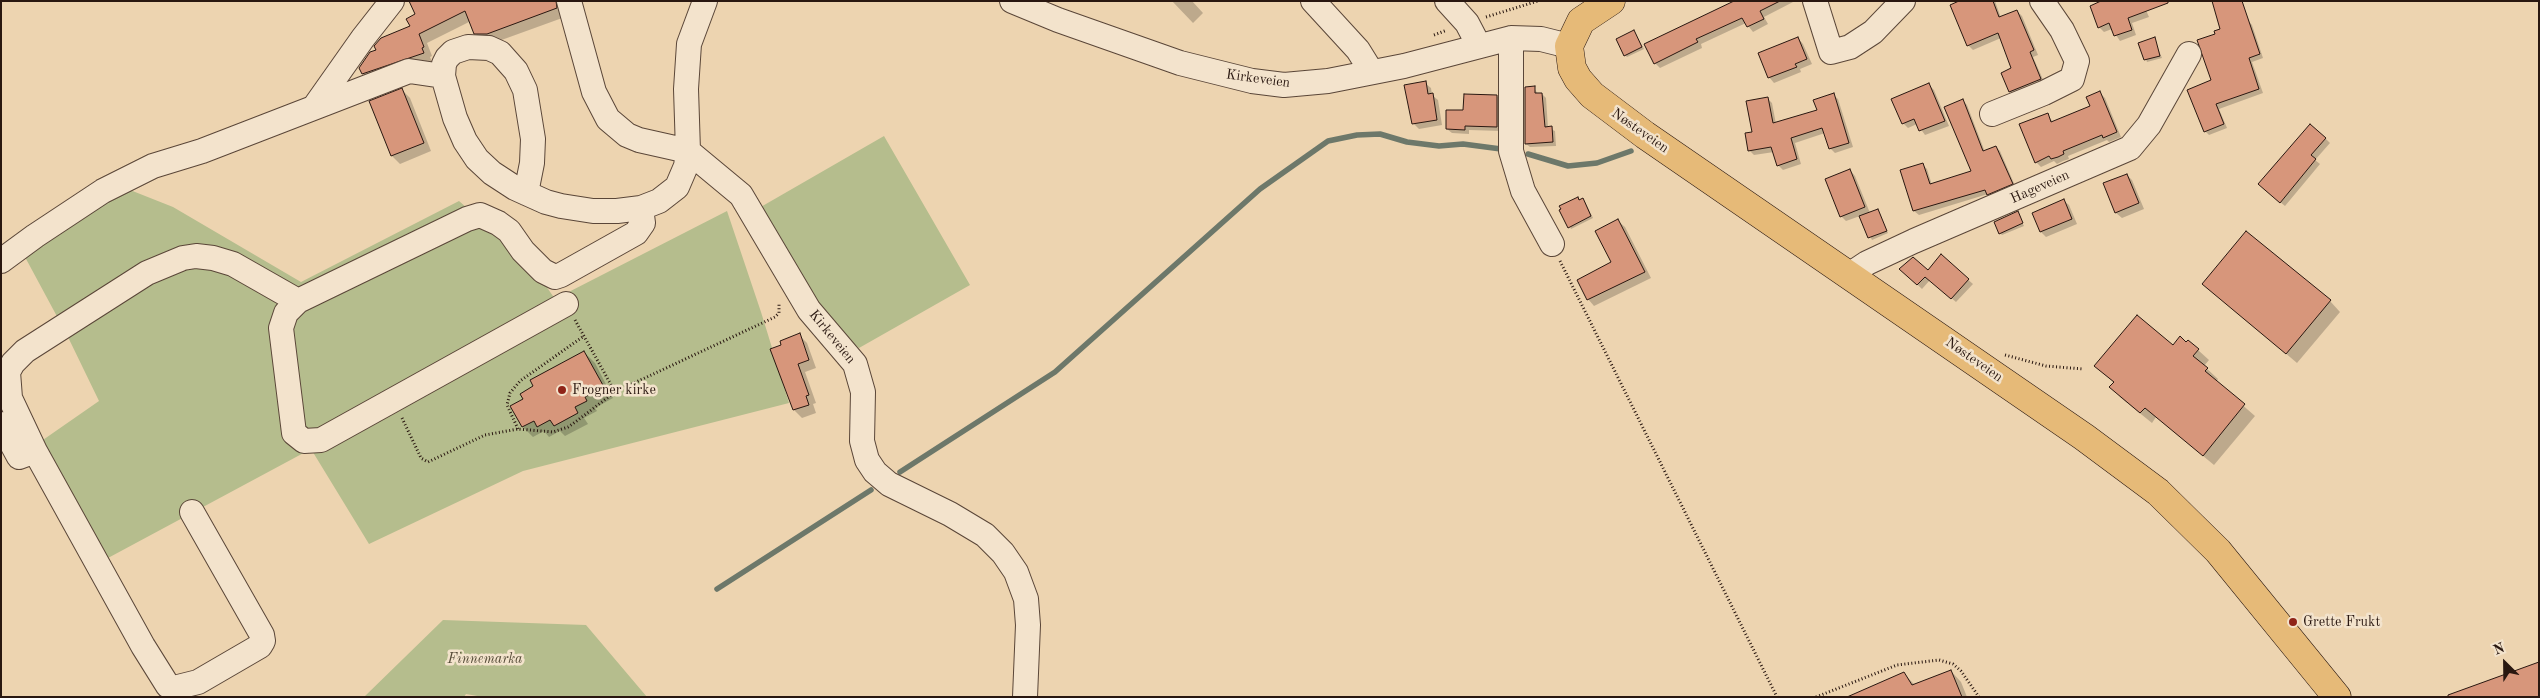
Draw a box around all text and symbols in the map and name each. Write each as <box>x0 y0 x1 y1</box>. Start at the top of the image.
street label: Kirkeveien <box>1225 66 1291 92</box>
street label: Nøsteveien <box>1608 105 1672 157</box>
street label: Hageveien <box>2008 167 2072 207</box>
street label: Kirkeveien <box>805 307 859 367</box>
street label: Nøsteveien <box>1942 334 2006 386</box>
place label: Frogner kirke <box>572 382 656 398</box>
marker: Frogner kirke <box>556 384 568 396</box>
place label: Grette Frukt <box>2303 614 2380 630</box>
marker: Grette Frukt <box>2287 616 2299 628</box>
north arrow <box>2480 638 2530 688</box>
text: N <box>2491 641 2507 658</box>
park label: Finnemarka <box>447 651 523 667</box>

